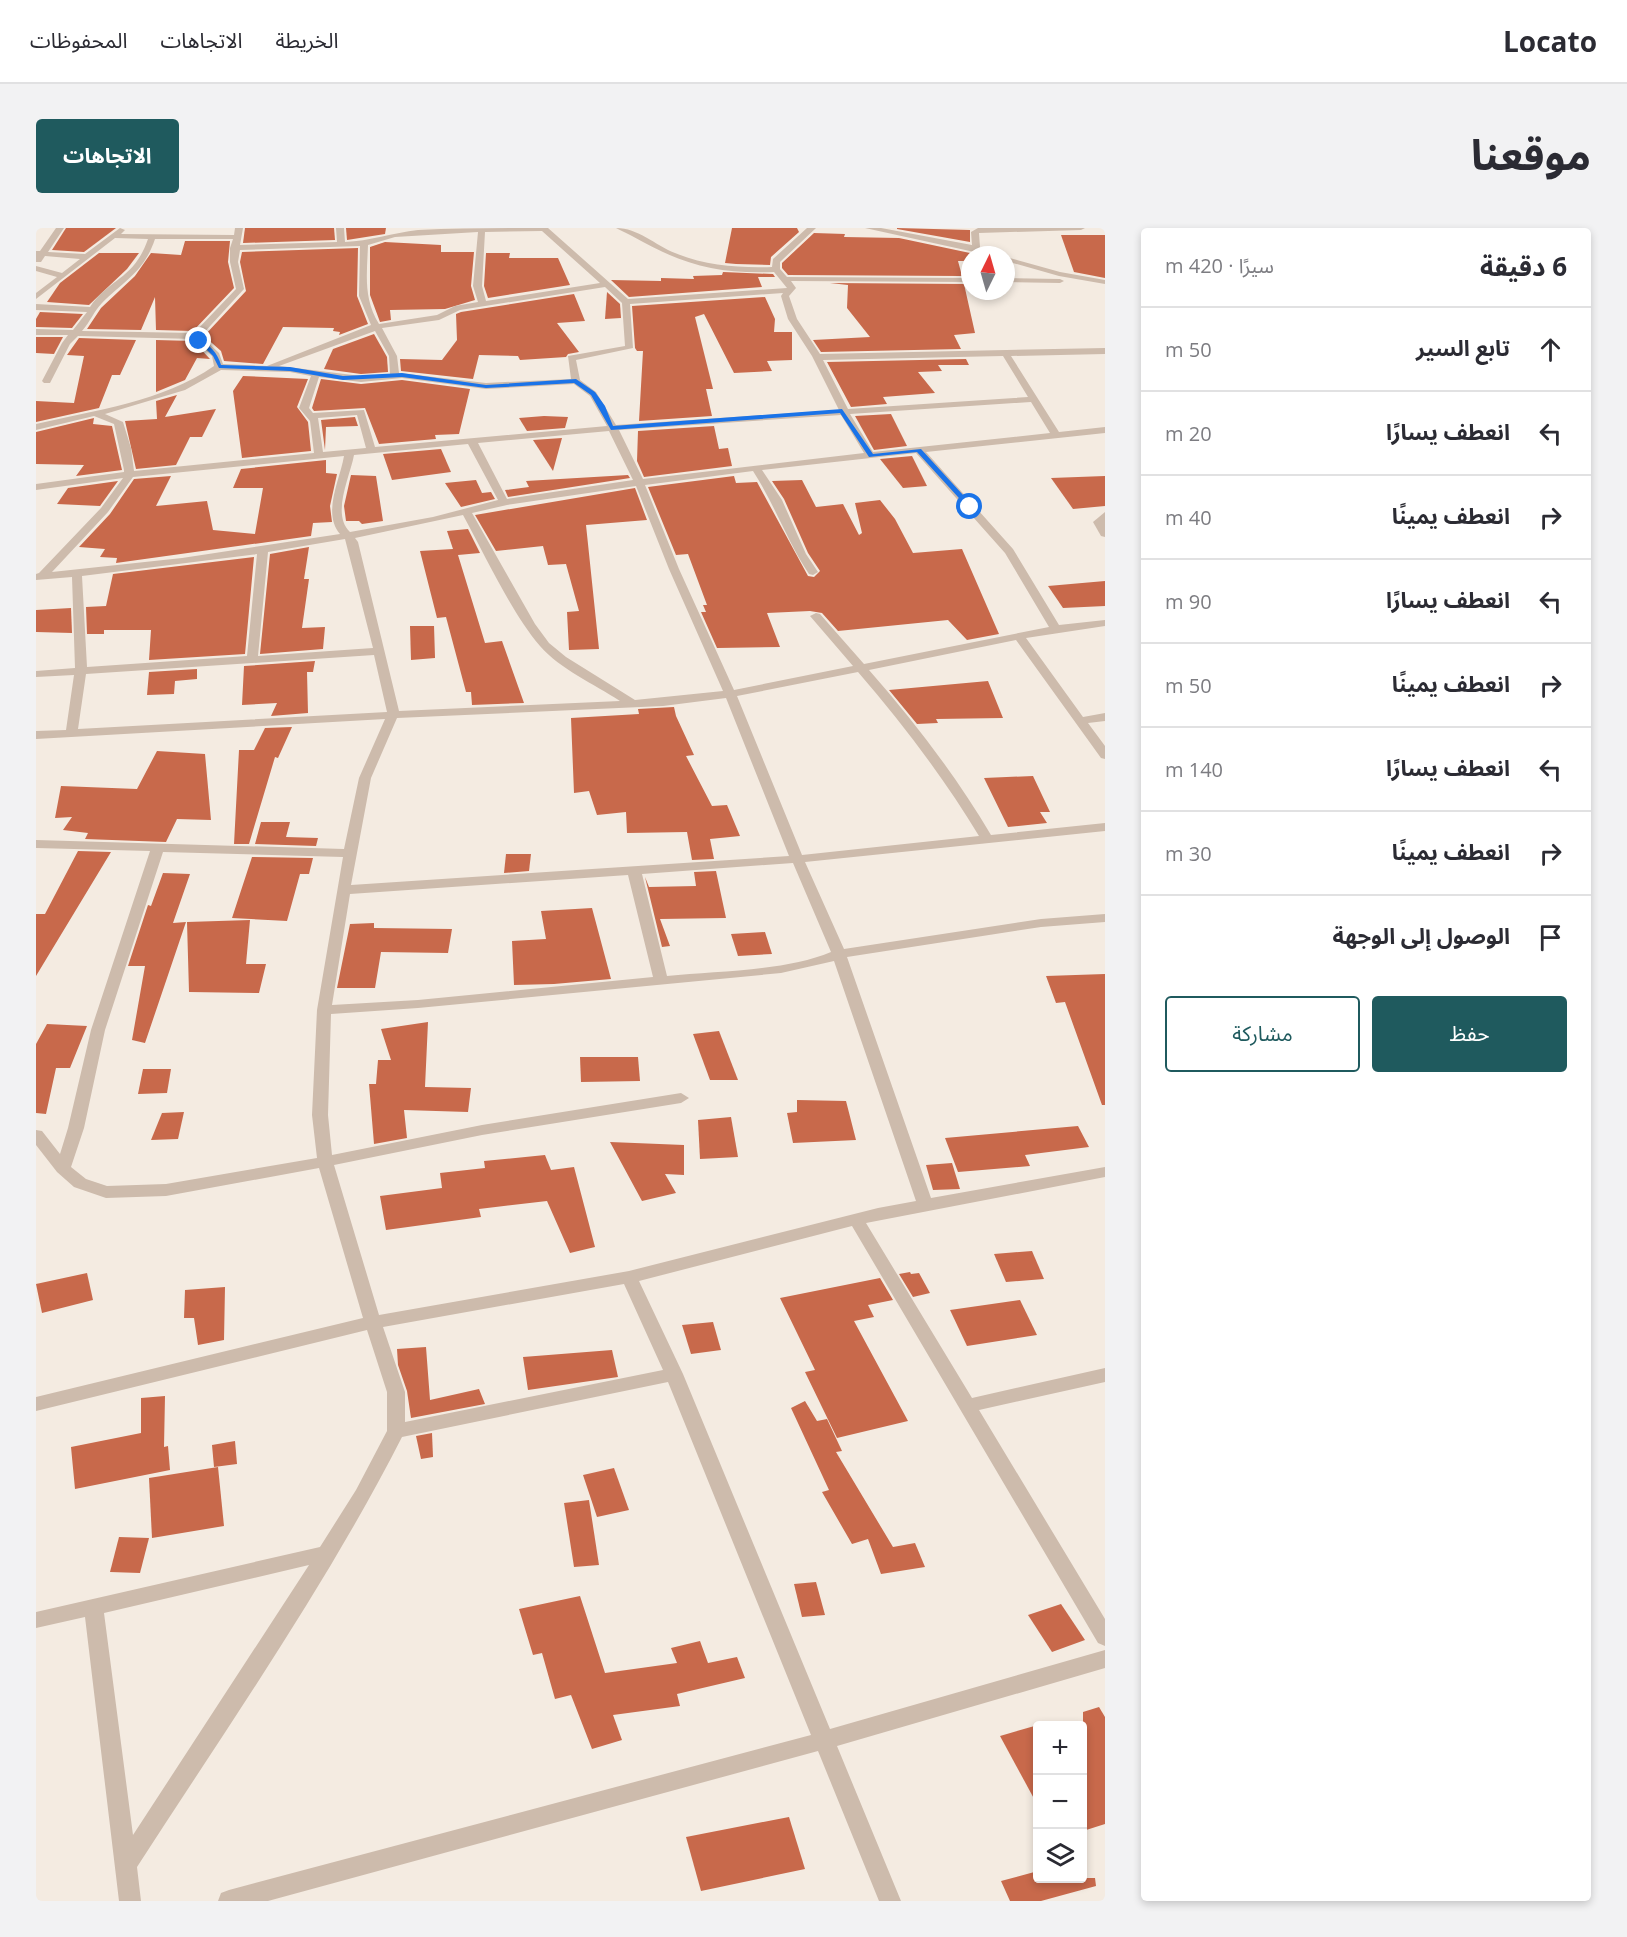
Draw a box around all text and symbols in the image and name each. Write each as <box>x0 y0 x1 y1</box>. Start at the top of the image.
text: Locato <box>1503 22 1597 60</box>
text: المحفوظات <box>30 26 127 54</box>
text: الاتجاهات <box>160 26 242 54</box>
text: الخريطة <box>275 26 338 54</box>
button: الاتجاهات <box>36 119 179 193</box>
text: موقعنا <box>1471 125 1591 182</box>
north arrow <box>961 246 1015 300</box>
text: 6 دقيقة <box>1480 248 1567 284</box>
text: سيرًا · 420 m <box>1165 252 1274 279</box>
route end <box>185 327 211 353</box>
text: تابع السير <box>1416 332 1510 362</box>
icon: ahead <box>1534 333 1567 366</box>
text: 50 m <box>1165 336 1212 363</box>
text: انعطف يسارًا <box>1386 416 1510 446</box>
icon: left <box>1534 417 1567 450</box>
text: 20 m <box>1165 420 1212 447</box>
route start <box>956 493 982 519</box>
text: انعطف يمينًا <box>1392 500 1510 530</box>
icon: right <box>1534 501 1567 534</box>
text: 40 m <box>1165 504 1212 531</box>
text: انعطف يسارًا <box>1386 584 1510 614</box>
icon: left <box>1534 585 1567 618</box>
text: 90 m <box>1165 588 1212 615</box>
text: انعطف يمينًا <box>1392 668 1510 698</box>
icon: right <box>1534 669 1567 702</box>
text: 50 m <box>1165 672 1212 699</box>
text: انعطف يسارًا <box>1386 752 1510 782</box>
icon: left <box>1534 753 1567 786</box>
text: 140 m <box>1165 756 1223 783</box>
text: انعطف يمينًا <box>1392 836 1510 866</box>
icon: right <box>1534 837 1567 870</box>
text: 30 m <box>1165 840 1212 867</box>
text: الوصول إلى الوجهة <box>1332 920 1510 950</box>
icon: arrive <box>1534 921 1567 954</box>
button: مشاركة <box>1165 996 1360 1072</box>
button: حفظ <box>1372 996 1567 1072</box>
map controls <box>1033 1721 1087 1883</box>
button: + <box>1033 1721 1087 1775</box>
button: − <box>1033 1775 1087 1829</box>
button: layers <box>1033 1829 1087 1883</box>

